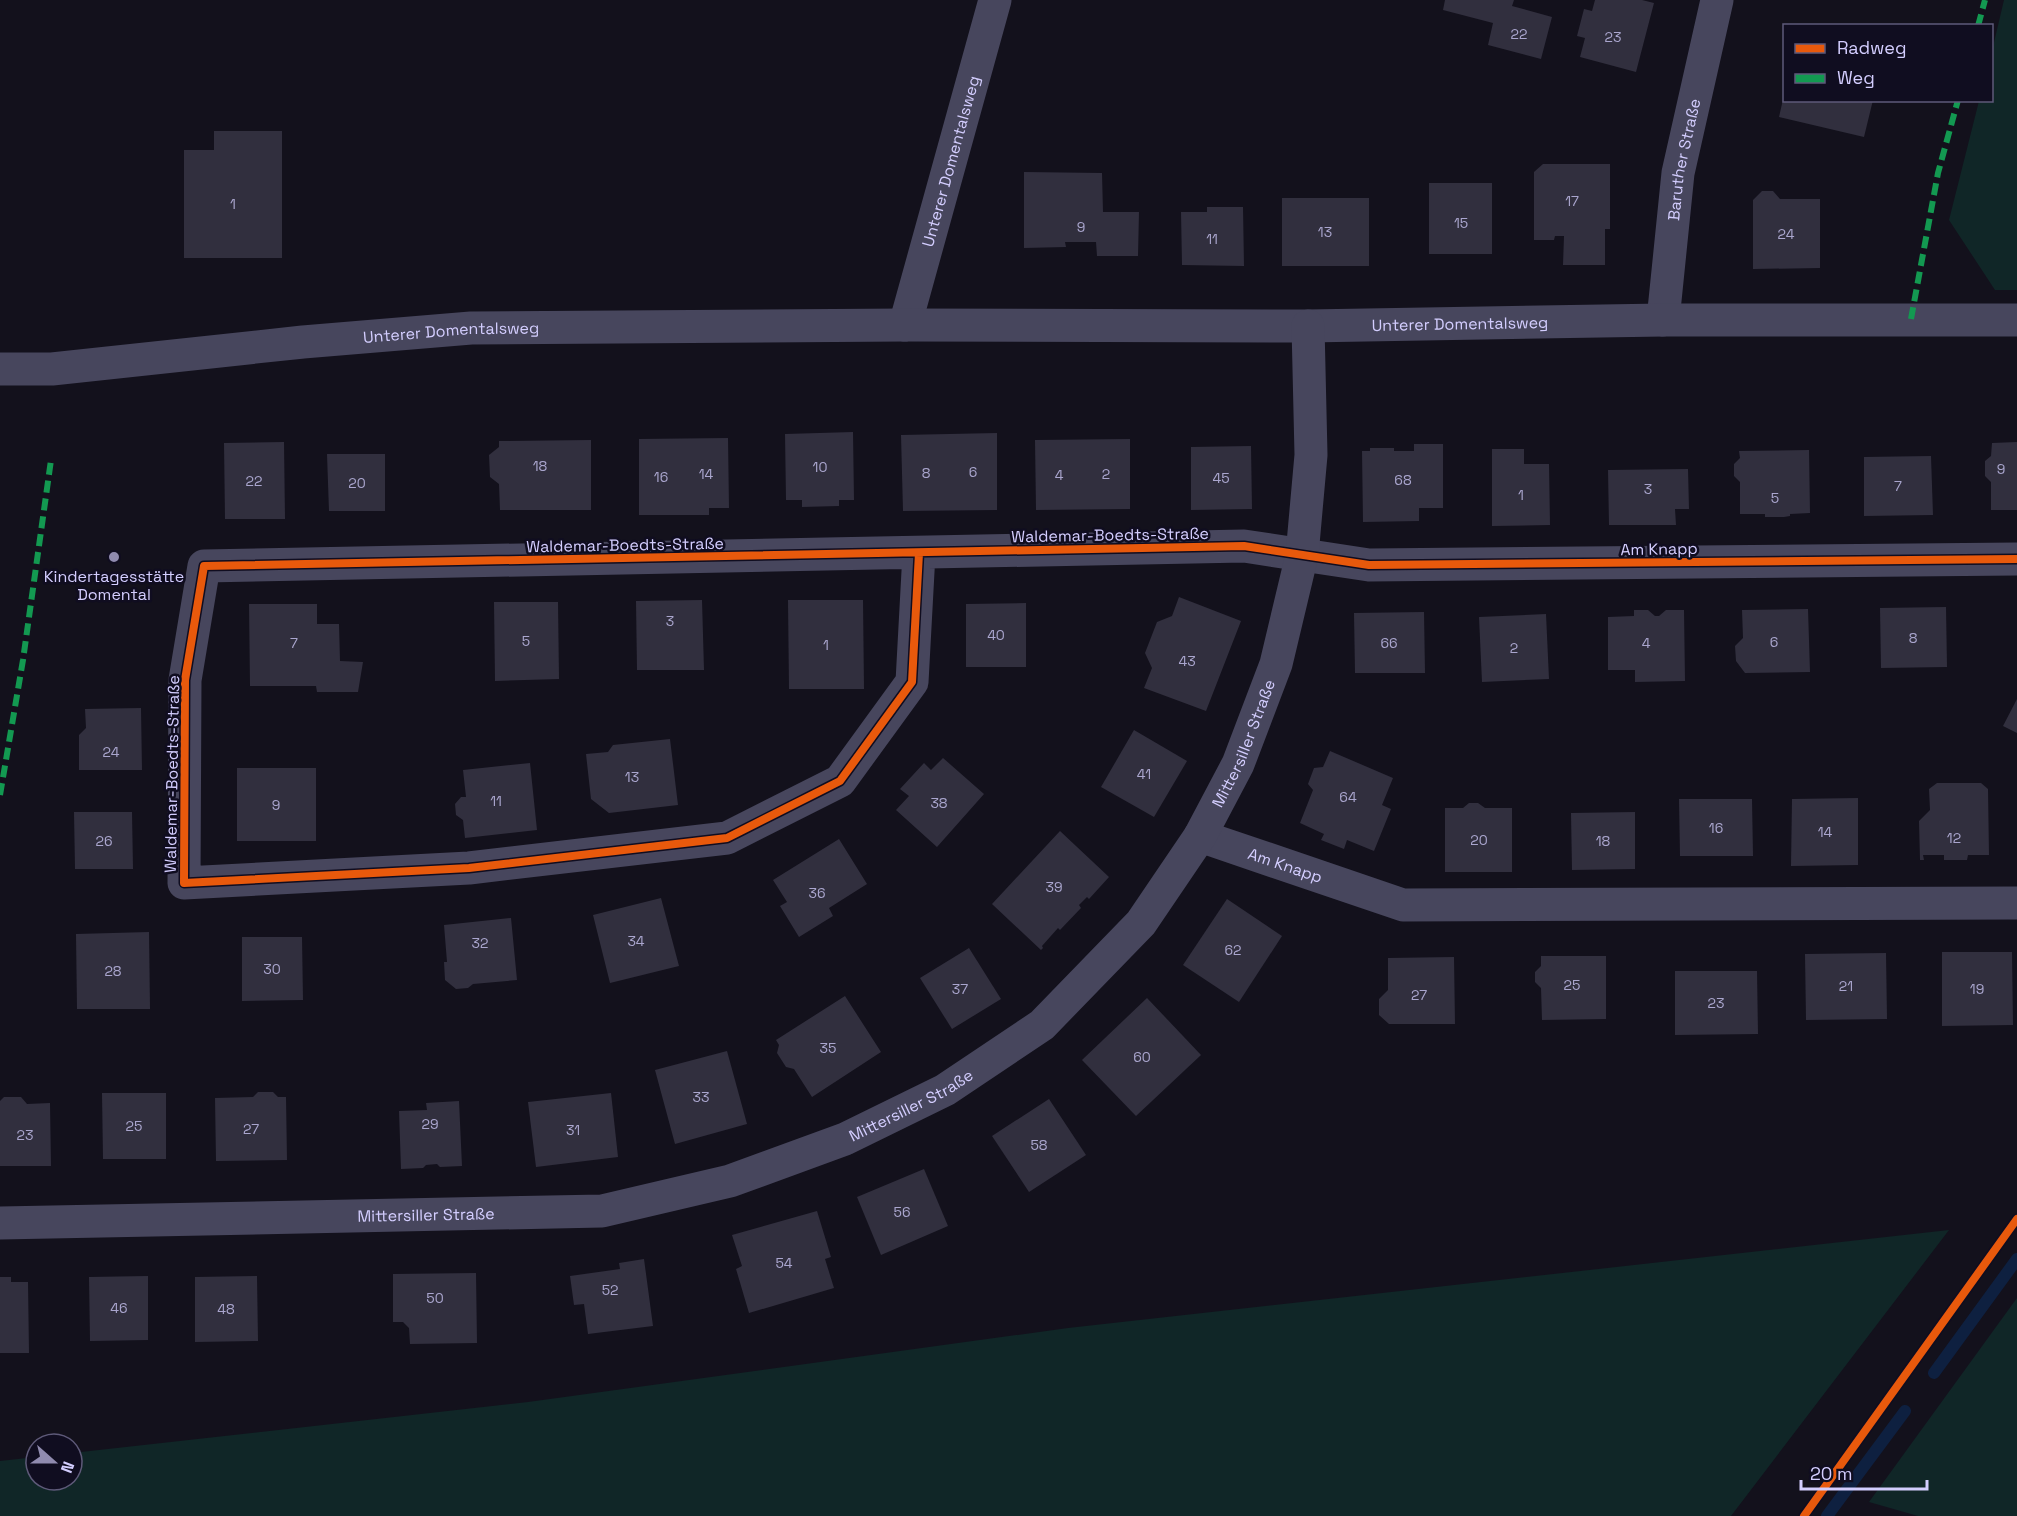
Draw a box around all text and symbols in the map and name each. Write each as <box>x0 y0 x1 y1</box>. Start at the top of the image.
legend <box>1783 24 1993 102</box>
house number: 22 <box>1511 25 1527 43</box>
house number: 23 <box>1605 28 1621 46</box>
text: Radweg <box>1837 36 1907 59</box>
text: Weg <box>1837 66 1875 89</box>
street label: Unterer Domentalsweg <box>917 73 984 249</box>
street label: Baruther Straße <box>1663 96 1705 222</box>
house number: 17 <box>1565 192 1579 210</box>
house number: 1 <box>230 195 236 213</box>
house number: 15 <box>1454 214 1468 232</box>
house number: 9 <box>1077 218 1085 236</box>
house number: 13 <box>1318 223 1332 241</box>
house number: 24 <box>1778 225 1795 243</box>
house number: 11 <box>1206 230 1218 248</box>
street label: Unterer Domentalsweg <box>1371 311 1548 335</box>
street label: Unterer Domentalsweg <box>362 317 539 347</box>
house number: 18 <box>533 457 548 475</box>
house number: 10 <box>813 458 827 476</box>
house number: 9 <box>1997 460 2005 478</box>
house number: 6 <box>969 463 977 481</box>
house number: 8 <box>922 464 931 482</box>
house number: 14 <box>699 465 714 483</box>
house number: 2 <box>1102 465 1110 483</box>
house number: 4 <box>1055 466 1064 484</box>
house number: 16 <box>654 468 668 486</box>
house number: 45 <box>1212 469 1230 487</box>
house number: 68 <box>1394 471 1412 489</box>
house number: 22 <box>246 472 262 490</box>
house number: 20 <box>348 474 366 492</box>
house number: 7 <box>1894 477 1902 495</box>
house number: 3 <box>1644 480 1652 498</box>
house number: 1 <box>1518 486 1524 504</box>
house number: 5 <box>1771 489 1779 507</box>
street label: Waldemar-Boedts-Straße <box>1011 523 1209 547</box>
street label: Waldemar-Boedts-Straße <box>526 533 724 557</box>
street label: Am Knapp <box>1620 538 1698 560</box>
marker: Kindertagesstätte Domental <box>107 550 121 564</box>
place label: Kindertagesstätte Domental <box>44 566 184 605</box>
house number: 3 <box>666 612 674 630</box>
house number: 40 <box>987 626 1005 644</box>
house number: 8 <box>1909 629 1918 647</box>
house number: 5 <box>522 632 530 650</box>
house number: 6 <box>1770 633 1778 651</box>
house number: 7 <box>290 634 298 652</box>
house number: 66 <box>1380 634 1398 652</box>
house number: 4 <box>1642 634 1651 652</box>
house number: 1 <box>823 636 829 654</box>
house number: 2 <box>1510 639 1518 657</box>
house number: 43 <box>1178 652 1196 670</box>
street label: Waldemar-Boedts-Straße <box>160 675 184 873</box>
street label: Mittersiller Straße <box>1207 676 1280 811</box>
house number: 24 <box>103 743 120 761</box>
house number: 41 <box>1137 765 1151 783</box>
house number: 13 <box>625 768 639 786</box>
house number: 64 <box>1339 788 1357 806</box>
house number: 11 <box>490 792 502 810</box>
house number: 38 <box>930 794 948 812</box>
house number: 9 <box>272 796 280 814</box>
house number: 16 <box>1709 819 1723 837</box>
house number: 14 <box>1818 823 1833 841</box>
house number: 12 <box>1947 829 1961 847</box>
house number: 20 <box>1470 831 1488 849</box>
house number: 26 <box>95 832 113 850</box>
house number: 18 <box>1596 832 1611 850</box>
street label: Am Knapp <box>1245 843 1325 887</box>
house number: 39 <box>1045 878 1063 896</box>
house number: 36 <box>808 884 826 902</box>
house number: 34 <box>627 932 645 950</box>
house number: 32 <box>472 934 488 952</box>
house number: 62 <box>1225 941 1241 959</box>
house number: 30 <box>263 960 281 978</box>
house number: 28 <box>104 962 122 980</box>
house number: 25 <box>1564 976 1580 994</box>
house number: 21 <box>1839 977 1853 995</box>
house number: 37 <box>952 980 968 998</box>
house number: 19 <box>1970 980 1984 998</box>
house number: 27 <box>1411 986 1427 1004</box>
house number: 23 <box>1708 994 1724 1012</box>
house number: 35 <box>820 1039 836 1057</box>
house number: 60 <box>1133 1048 1151 1066</box>
street label: Mittersiller Straße <box>845 1064 977 1146</box>
house number: 33 <box>693 1088 709 1106</box>
house number: 29 <box>422 1115 438 1133</box>
house number: 25 <box>126 1117 142 1135</box>
house number: 27 <box>243 1120 259 1138</box>
house number: 31 <box>566 1121 580 1139</box>
house number: 23 <box>17 1126 33 1144</box>
house number: 58 <box>1030 1136 1048 1154</box>
street label: Mittersiller Straße <box>357 1203 495 1226</box>
house number: 56 <box>894 1203 910 1221</box>
house number: 54 <box>775 1254 793 1272</box>
house number: 52 <box>602 1281 618 1299</box>
house number: 50 <box>426 1289 444 1307</box>
house number: 46 <box>110 1299 128 1317</box>
house number: 48 <box>217 1300 235 1318</box>
north arrow <box>24 1432 84 1492</box>
scale bar <box>1801 1453 1927 1491</box>
text: N <box>56 1458 79 1476</box>
text: 20 m <box>1810 1462 1853 1485</box>

